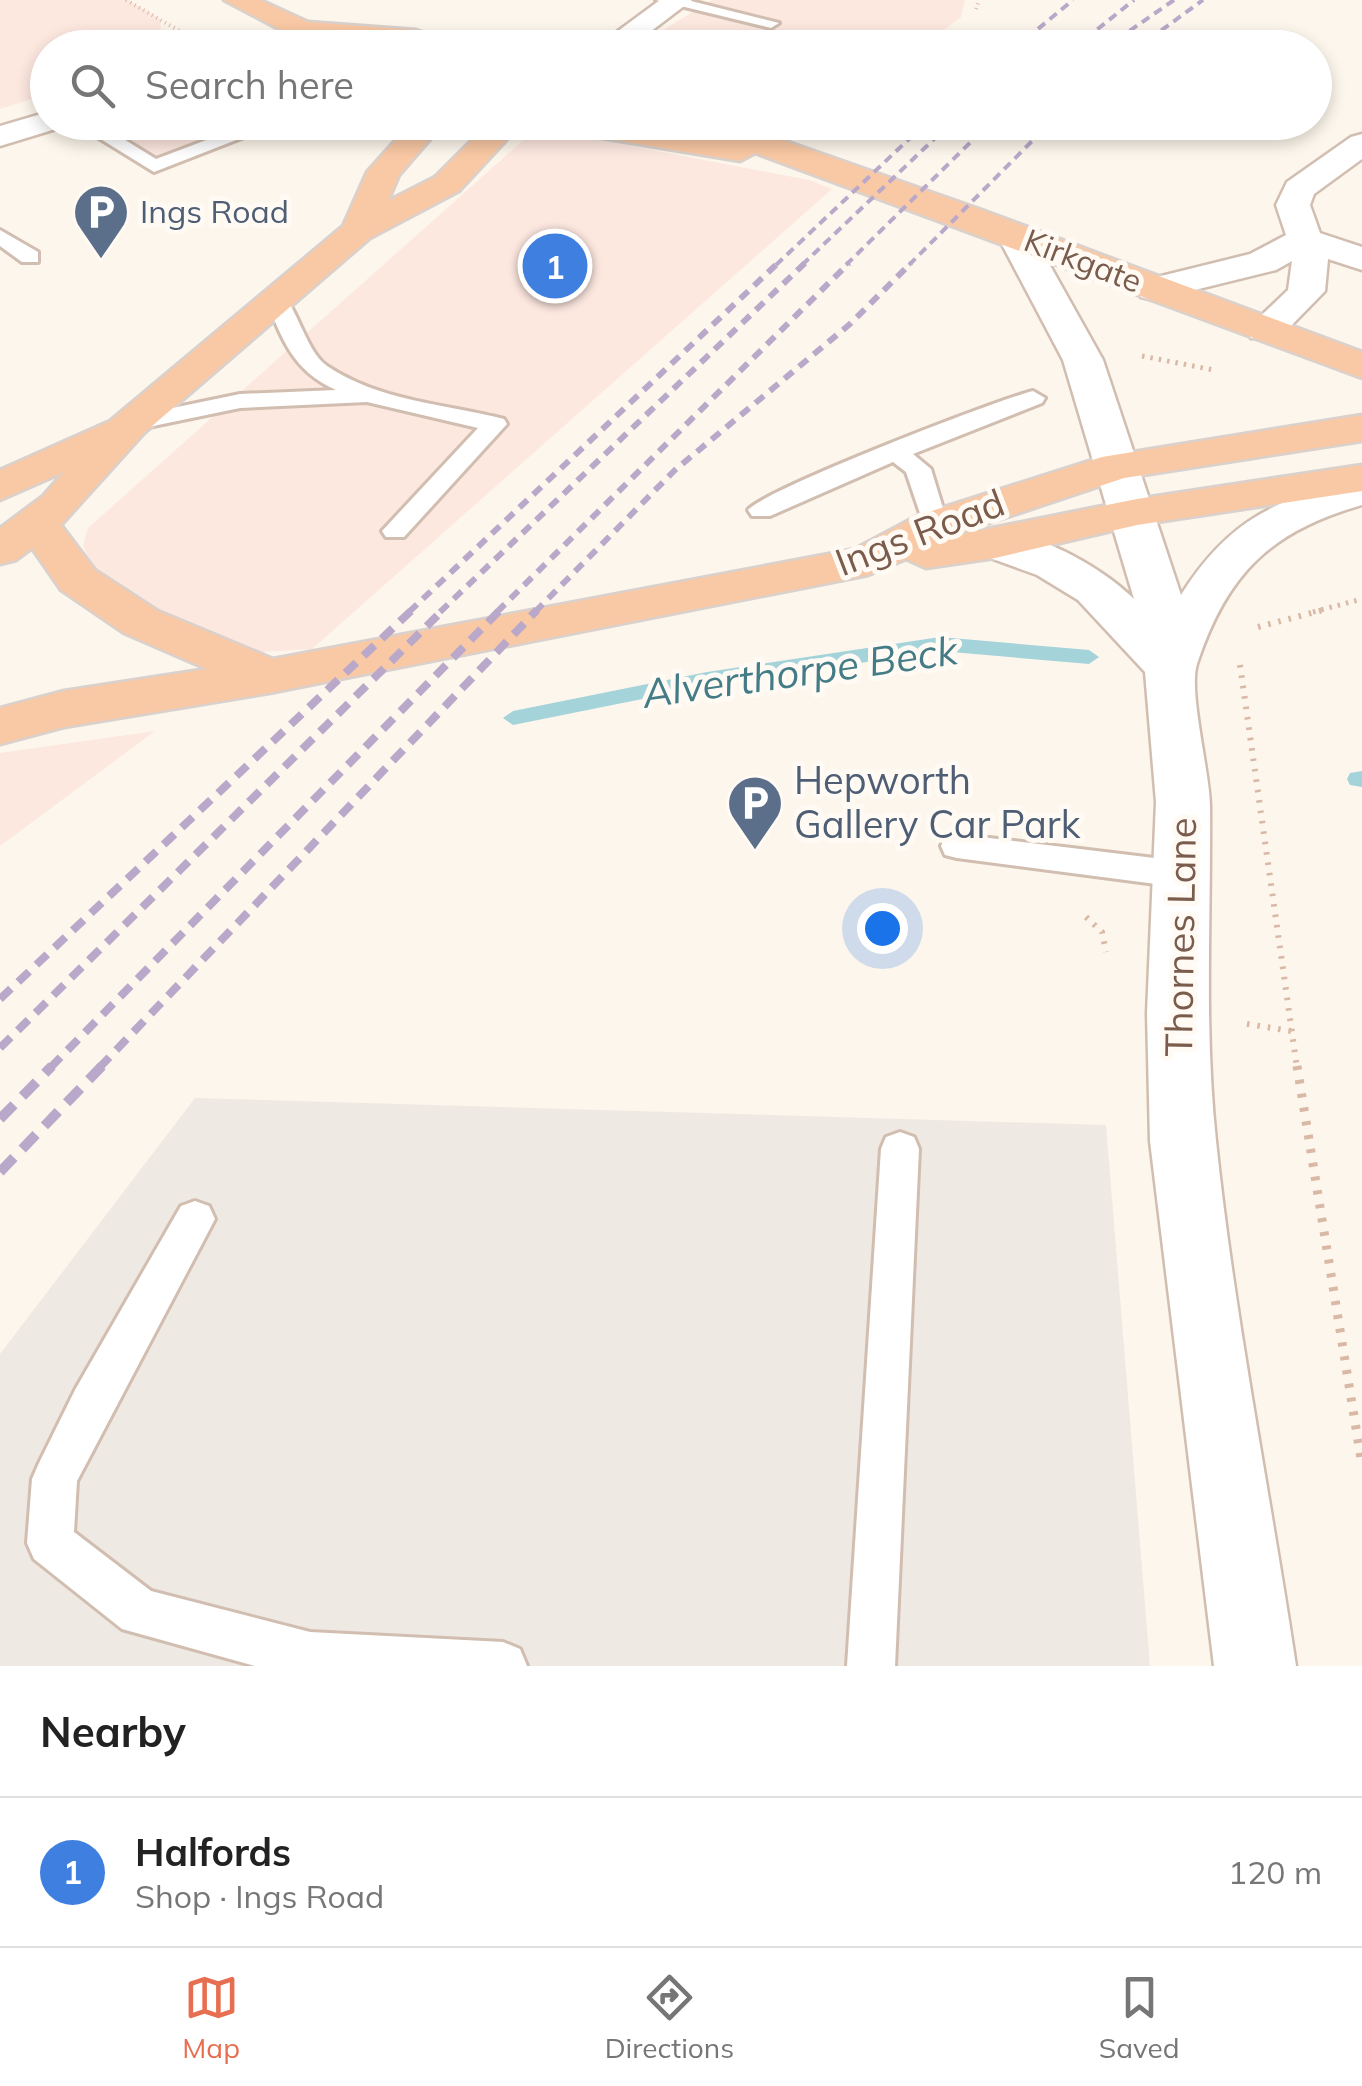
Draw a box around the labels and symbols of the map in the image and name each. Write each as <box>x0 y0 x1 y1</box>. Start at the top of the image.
parking icon: Ings Road <box>71 182 131 261</box>
place label: Ings Road <box>140 191 289 231</box>
street label: Kirkgate <box>1019 219 1148 301</box>
pin: 1 <box>522 228 588 304</box>
street label: Ings Road <box>828 478 1011 586</box>
water label: Alverthorpe Beck <box>638 624 962 718</box>
place label: Hepworth Gallery Car Park <box>794 756 1081 848</box>
parking icon: Hepworth Gallery Car Park <box>725 773 785 852</box>
street label: Thornes Lane <box>1154 817 1206 1057</box>
your location <box>857 903 908 954</box>

